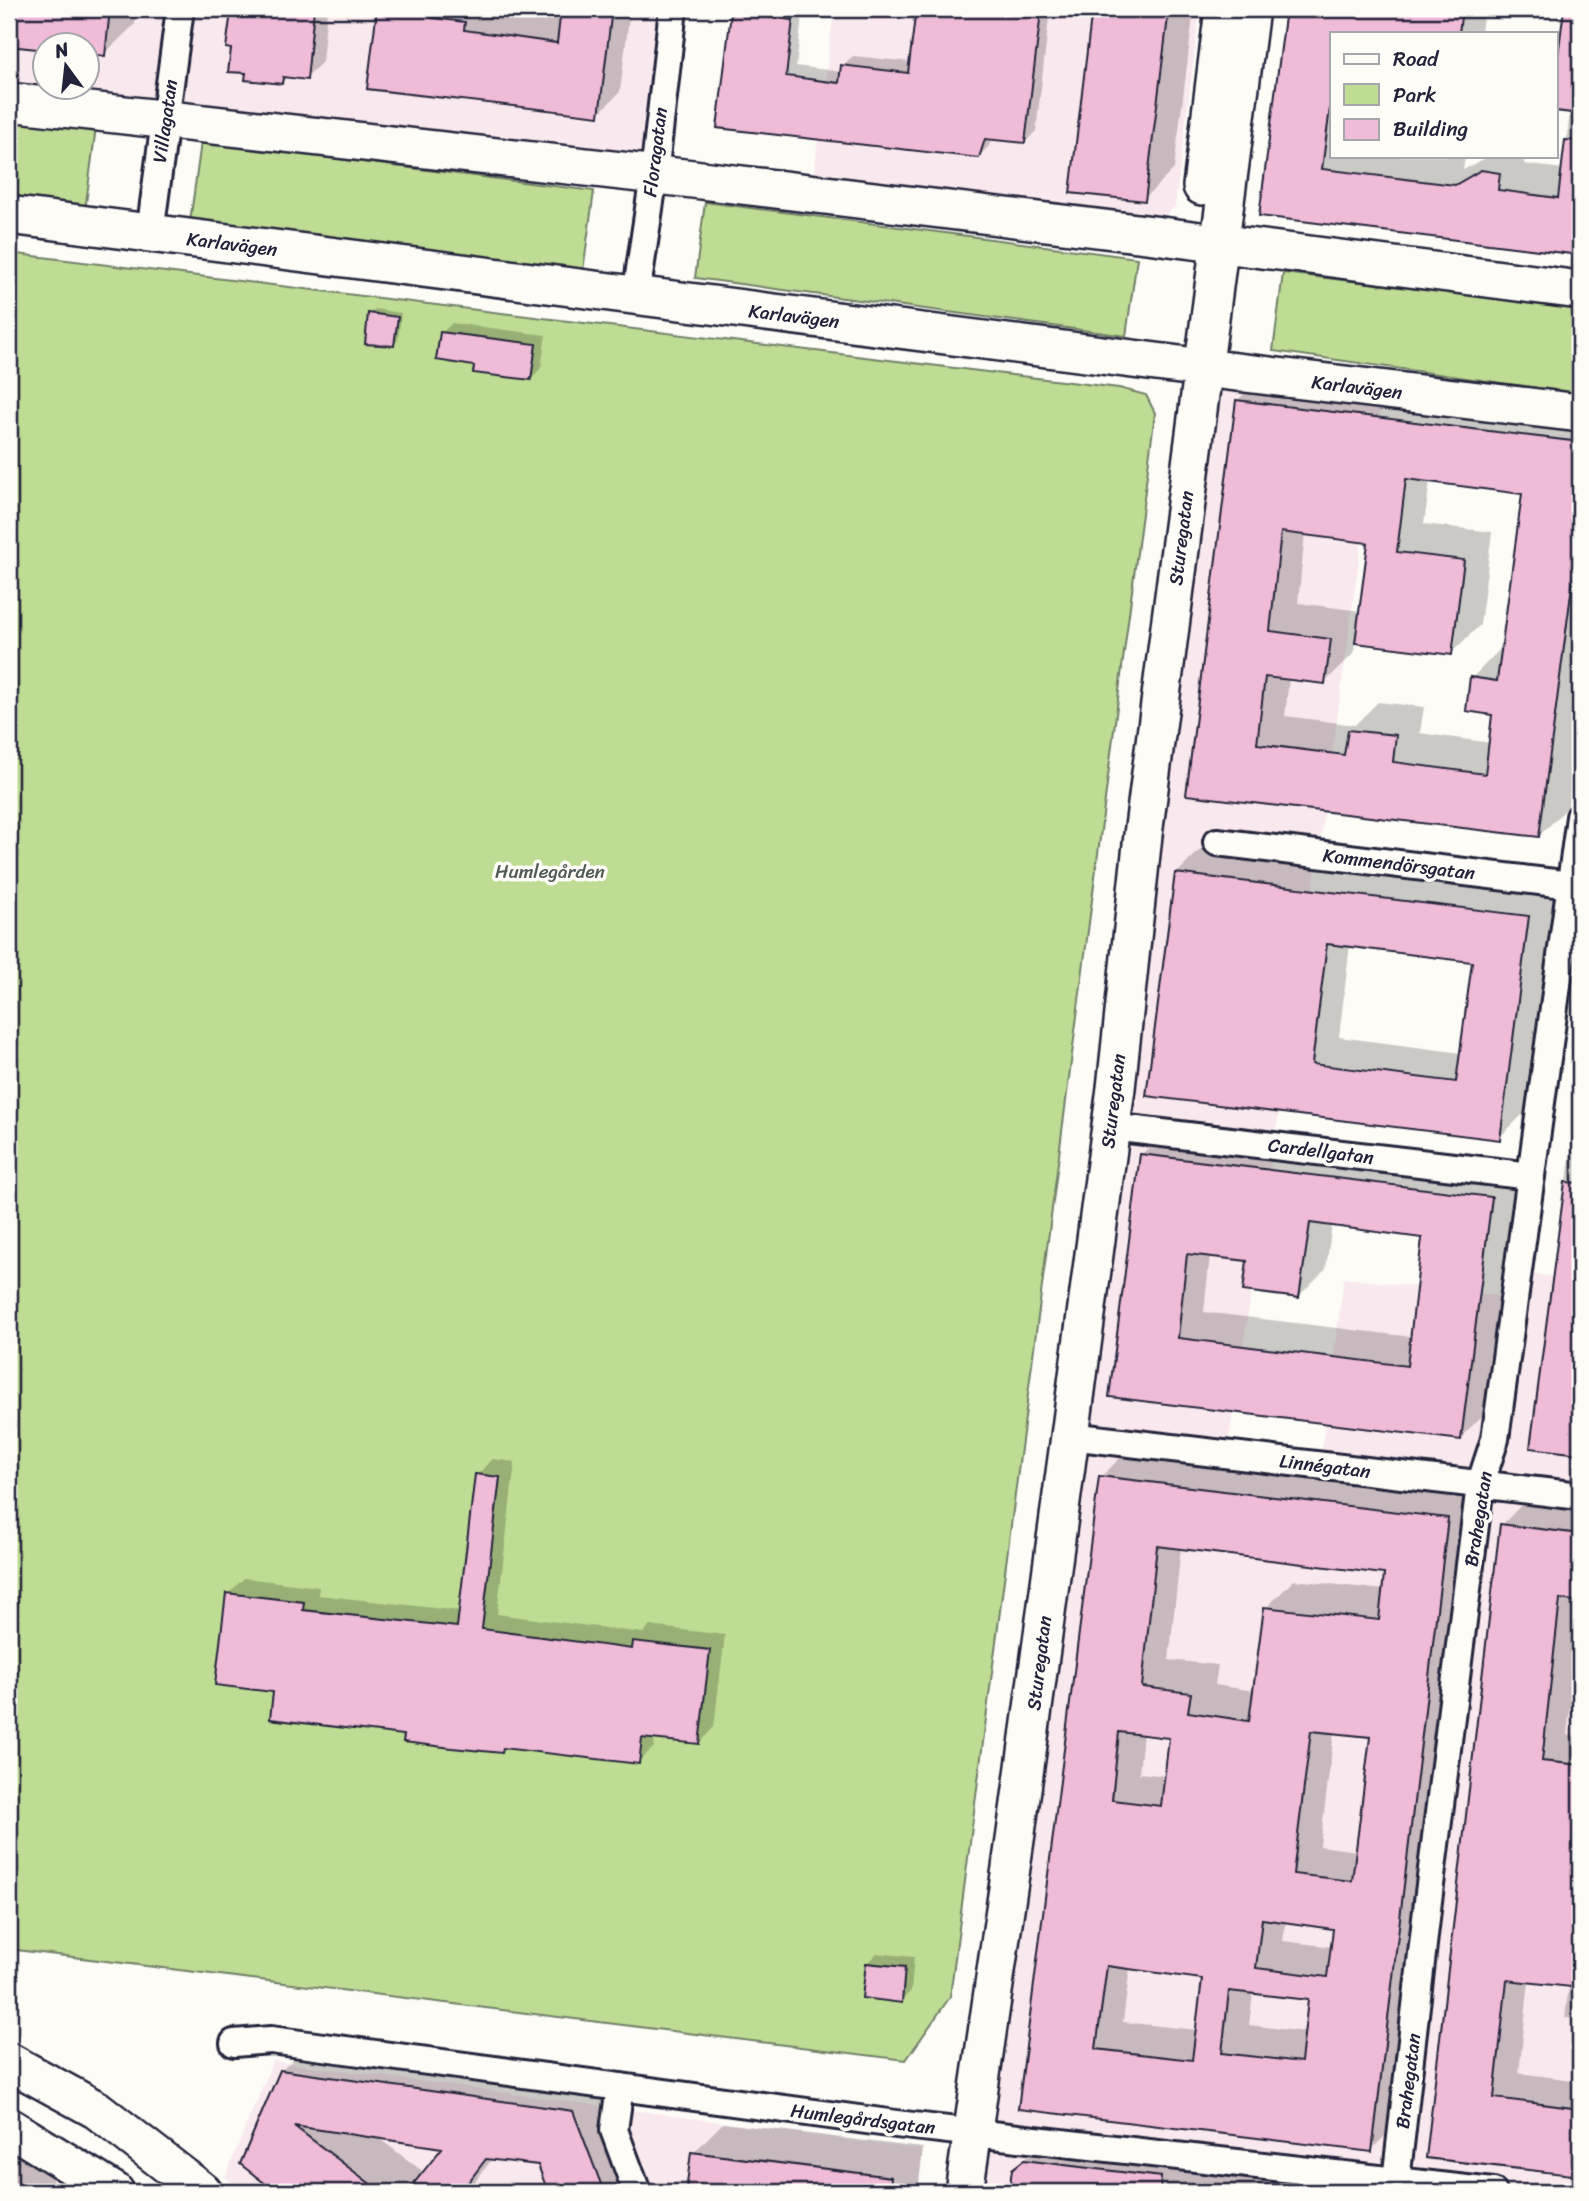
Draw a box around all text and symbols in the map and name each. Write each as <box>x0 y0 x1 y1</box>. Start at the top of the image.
north arrow <box>32 32 102 102</box>
text: N <box>50 32 73 68</box>
legend <box>1330 32 1558 158</box>
text: Road <box>1393 40 1440 78</box>
text: Park <box>1393 76 1436 114</box>
street label: Villagatan <box>143 77 187 165</box>
street label: Floragatan <box>633 105 677 199</box>
text: Building <box>1393 110 1469 148</box>
street label: Karlavägen <box>185 222 279 266</box>
street label: Karlavägen <box>747 294 841 338</box>
street label: Karlavägen <box>1310 365 1404 409</box>
street label: Sturegatan <box>1159 489 1203 587</box>
street label: Kommendörsgatan <box>1321 838 1477 890</box>
park label: Humlegården <box>495 855 605 888</box>
street label: Sturegatan <box>1091 1052 1135 1150</box>
street label: Cardellgatan <box>1266 1128 1376 1174</box>
street label: Linnégatan <box>1278 1444 1372 1488</box>
street label: Brahegatan <box>1454 1469 1502 1569</box>
street label: Sturegatan <box>1017 1614 1061 1712</box>
street label: Brahegatan <box>1386 2031 1430 2131</box>
street label: Humlegårdsgatan <box>789 2094 937 2144</box>

